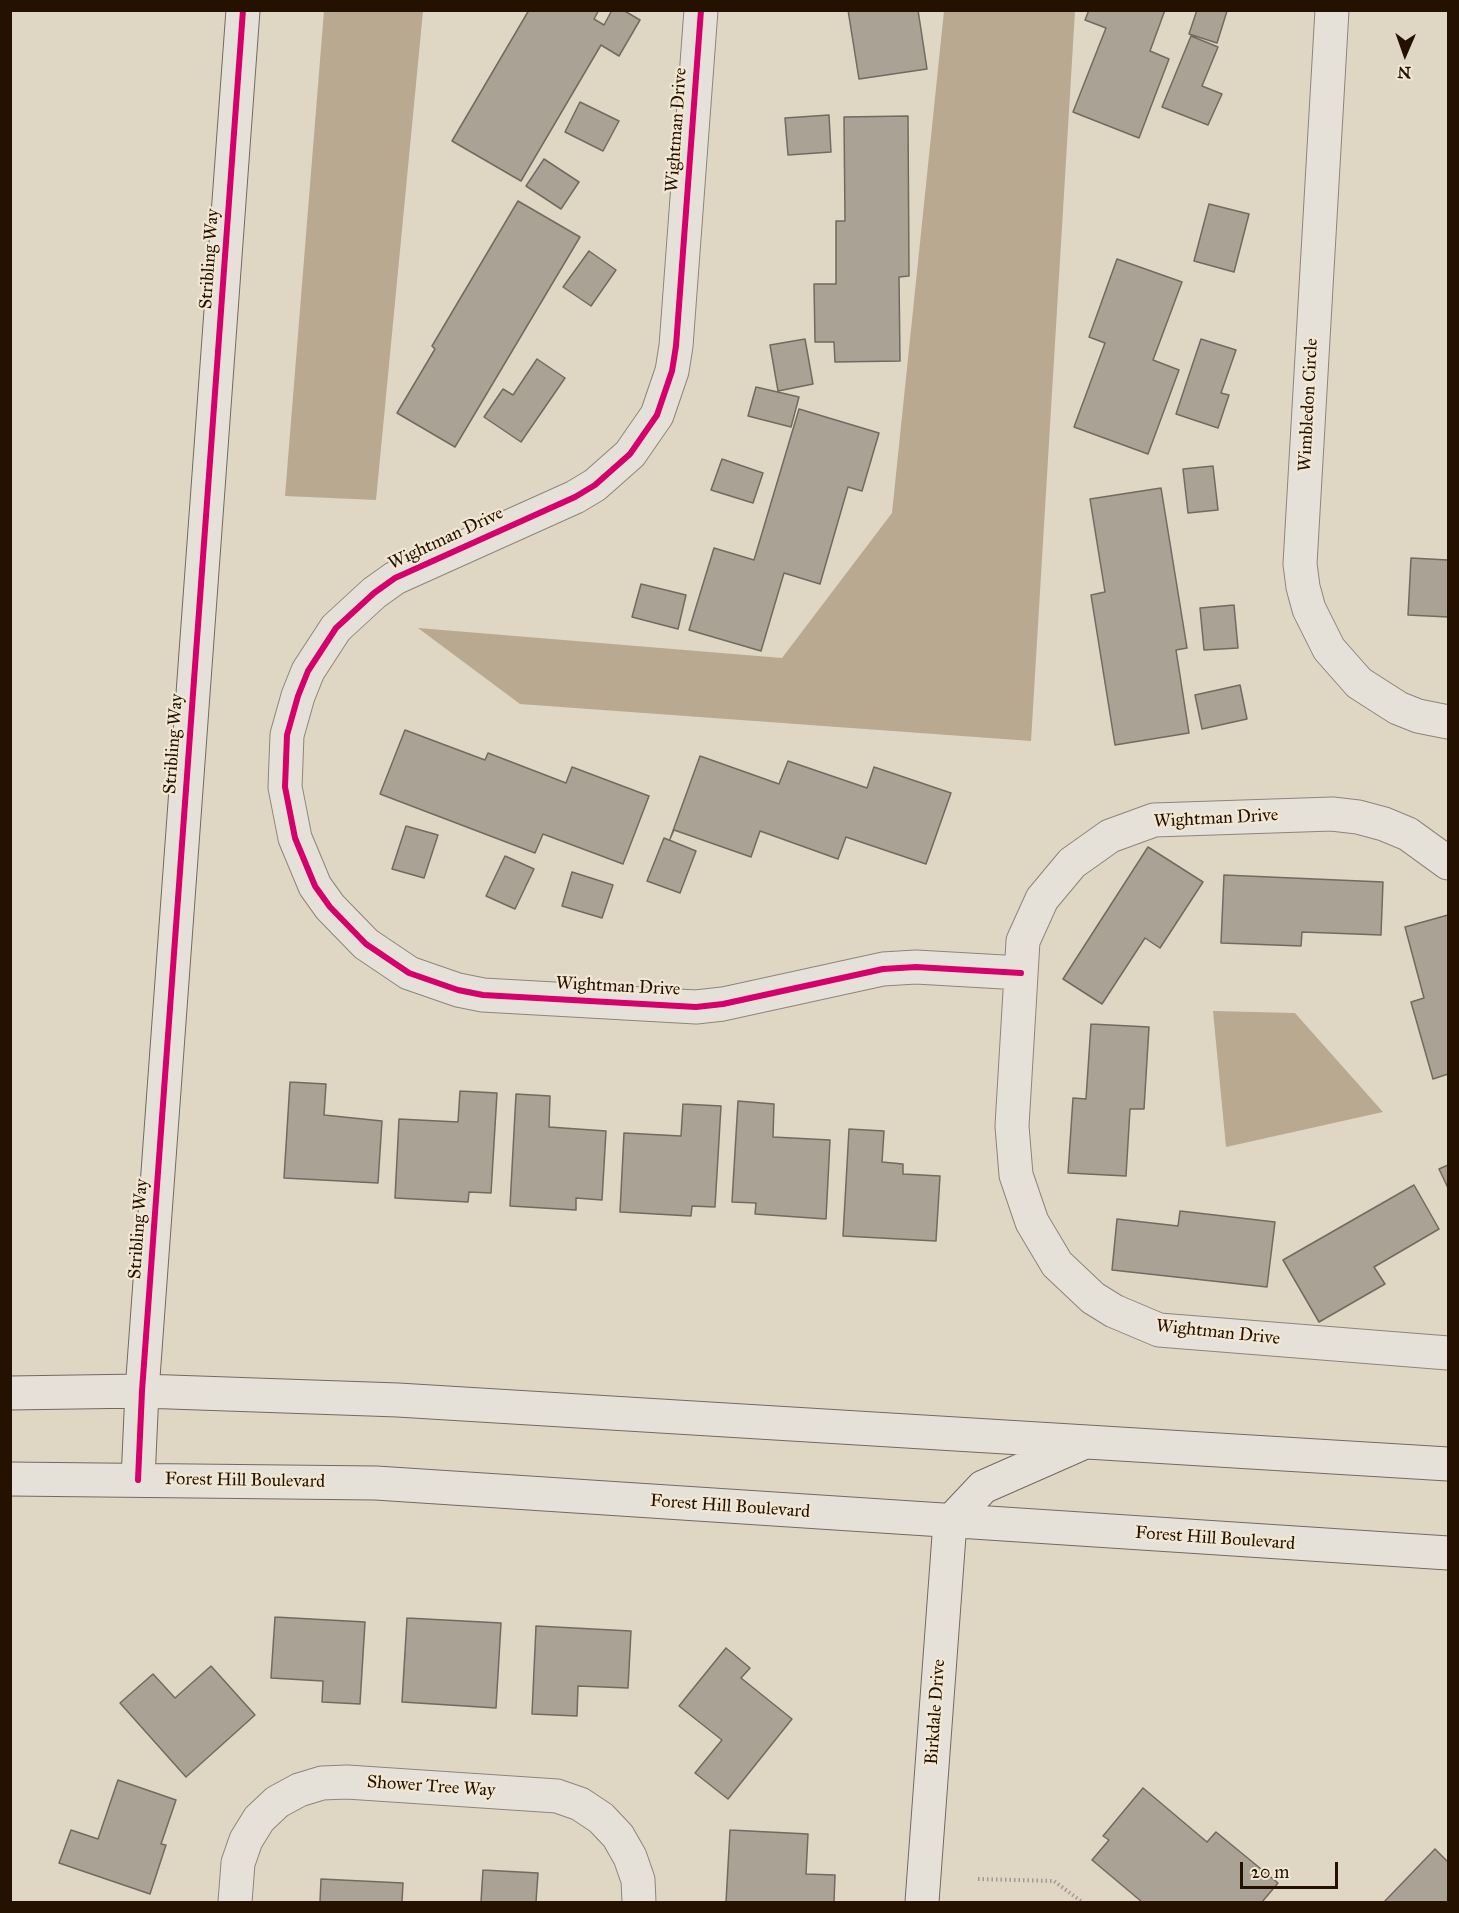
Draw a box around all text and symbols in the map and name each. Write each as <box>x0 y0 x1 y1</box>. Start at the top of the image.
north arrow <box>1375 24 1435 84</box>
text: N <box>1397 63 1411 82</box>
street label: Wightman Drive <box>662 67 692 193</box>
street label: Stribling Way <box>196 208 224 310</box>
street label: Wimbledon Circle <box>1295 338 1323 472</box>
street label: Wightman Drive <box>385 503 507 575</box>
street label: Stribling Way <box>160 693 188 795</box>
street label: Wightman Drive <box>1153 805 1279 833</box>
street label: Wightman Drive <box>555 973 681 1001</box>
street label: Stribling Way <box>125 1178 153 1280</box>
street label: Wightman Drive <box>1155 1316 1281 1350</box>
street label: Forest Hill Boulevard <box>165 1469 325 1493</box>
street label: Forest Hill Boulevard <box>649 1491 811 1523</box>
street label: Forest Hill Boulevard <box>1134 1523 1296 1555</box>
street label: Birkdale Drive <box>922 1658 950 1766</box>
street label: Shower Tree Way <box>366 1772 496 1802</box>
scale bar <box>1243 1850 1340 1888</box>
text: 20 m <box>1251 1861 1289 1883</box>

